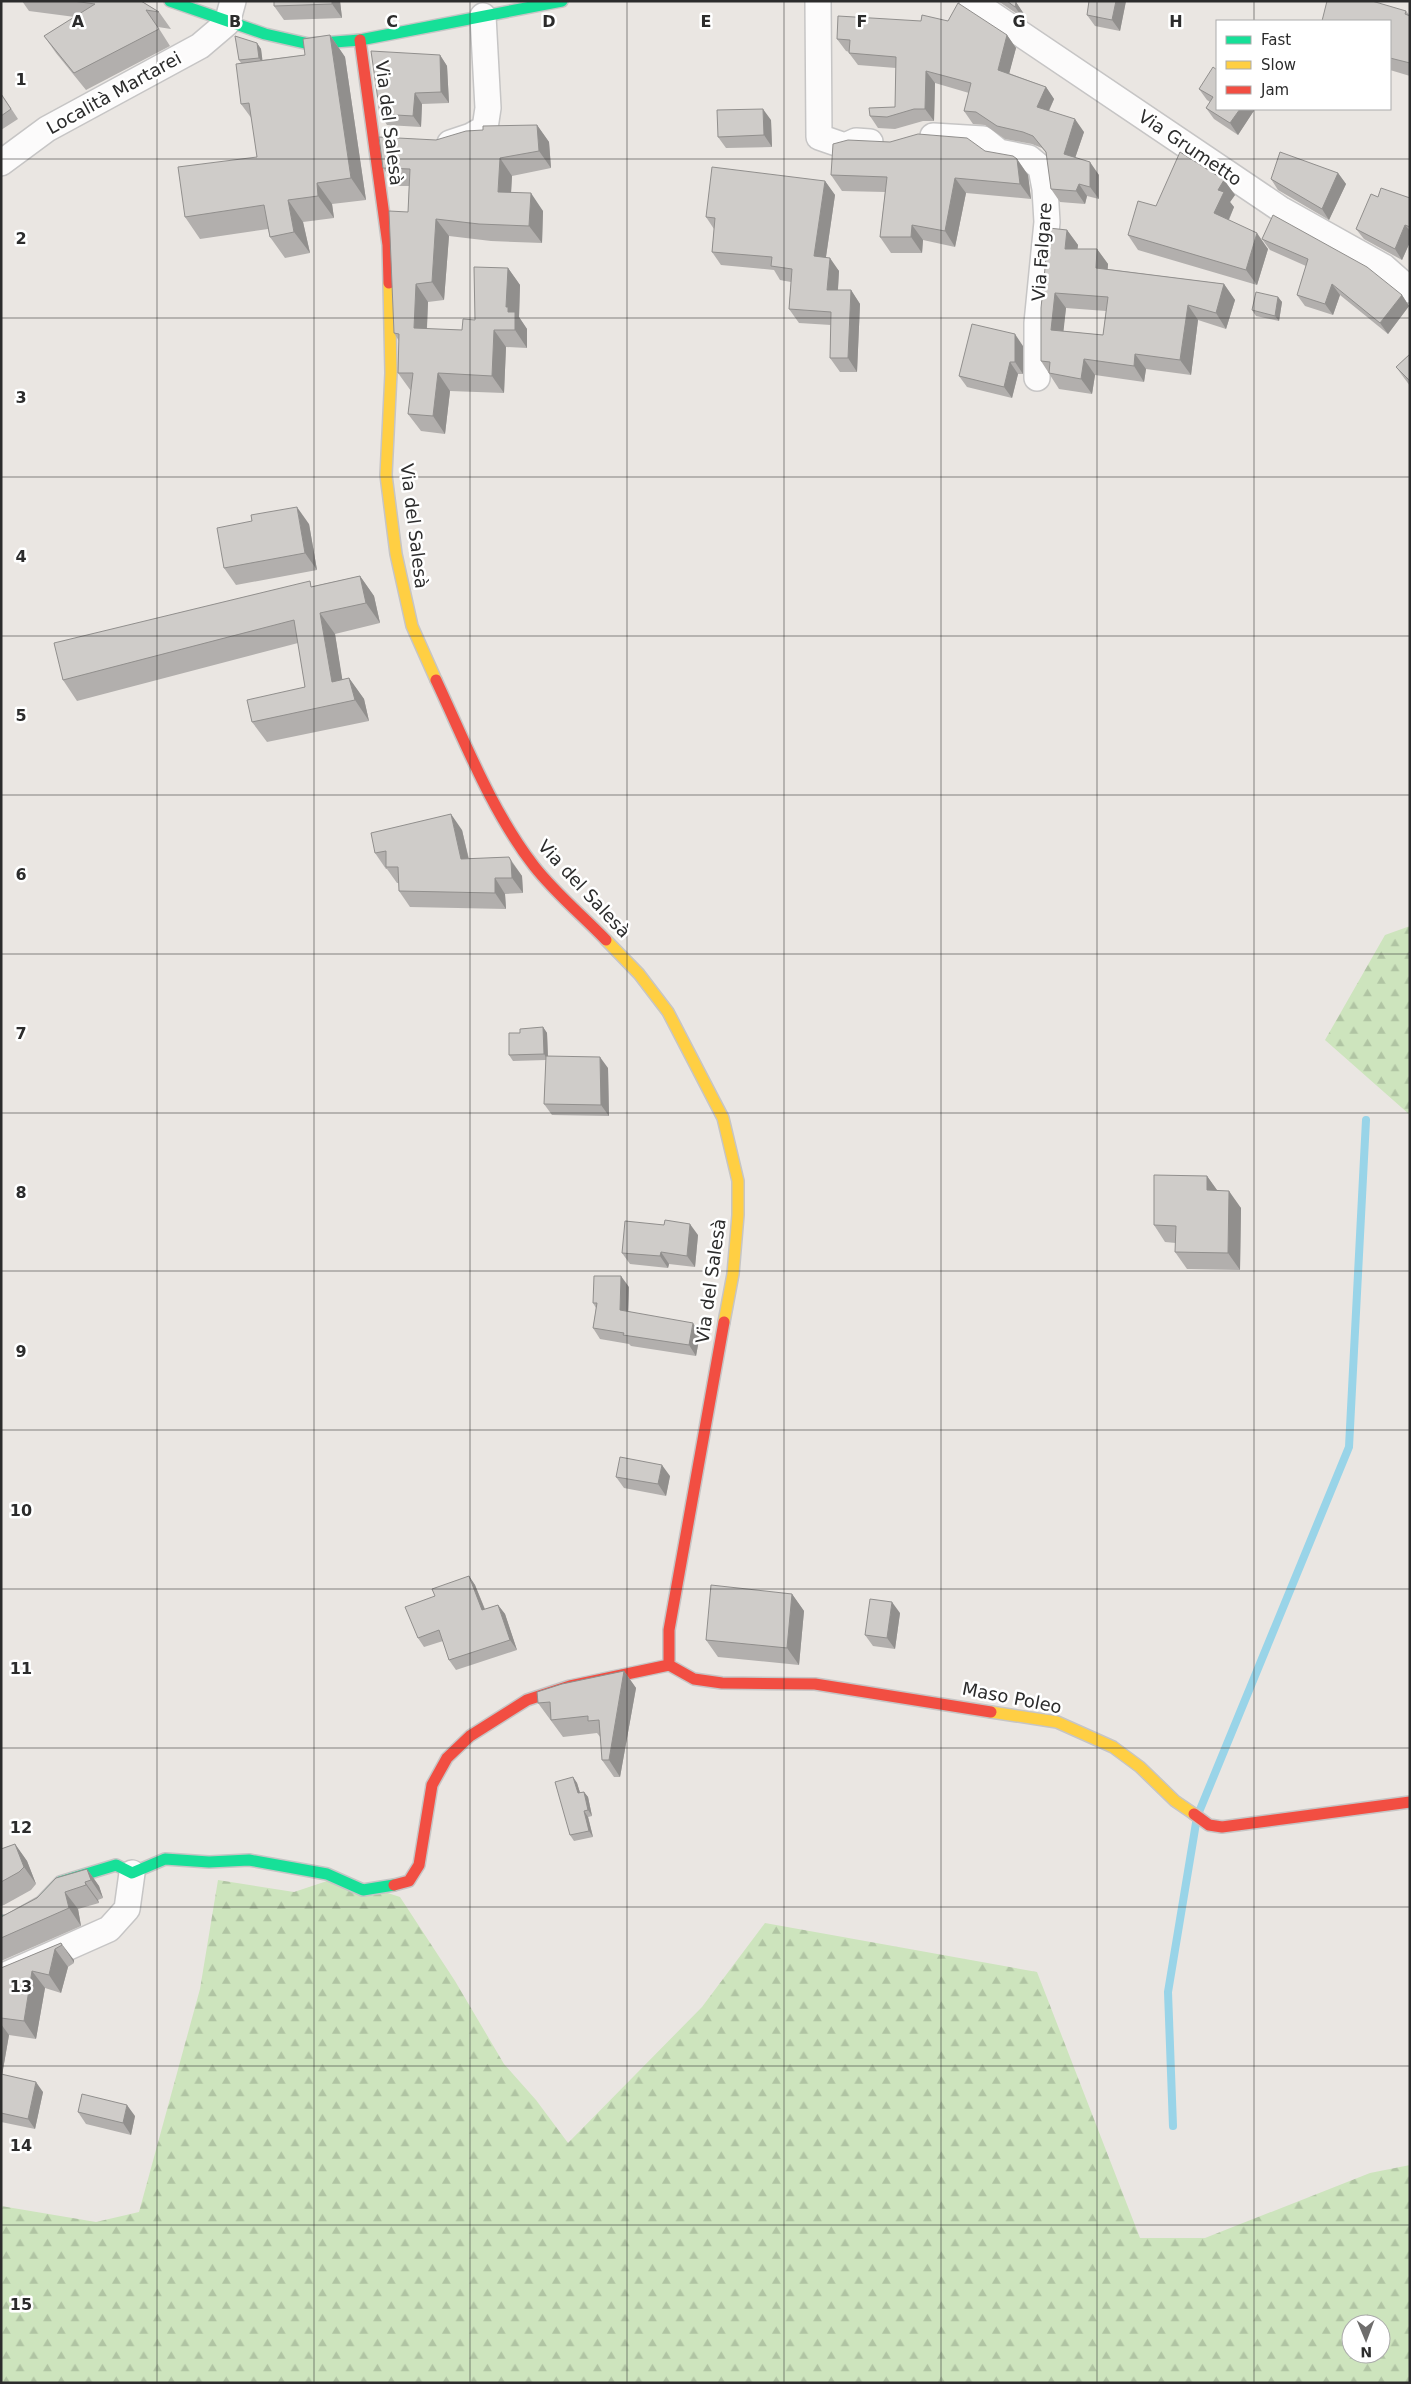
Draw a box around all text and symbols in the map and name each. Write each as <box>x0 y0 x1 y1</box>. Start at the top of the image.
text: A <box>72 12 85 31</box>
text: B <box>229 12 241 31</box>
text: C <box>386 12 398 31</box>
text: D <box>542 12 556 31</box>
text: E <box>701 12 711 31</box>
text: F <box>857 12 867 31</box>
text: G <box>1012 12 1026 31</box>
text: H <box>1169 12 1183 31</box>
legend <box>1216 20 1391 110</box>
text: Fast <box>1261 31 1291 49</box>
street label: Località Martarei <box>43 47 185 138</box>
text: Slow <box>1261 56 1296 74</box>
street label: Via del Salesà <box>371 59 408 187</box>
text: 1 <box>15 70 27 89</box>
text: Jam <box>1260 81 1289 99</box>
street label: Via Grumetto <box>1135 105 1246 190</box>
street label: Via Falgare <box>1028 202 1055 302</box>
text: 2 <box>15 229 27 248</box>
text: 3 <box>15 388 27 407</box>
street label: Via del Salesà <box>396 462 433 590</box>
text: 4 <box>15 547 27 566</box>
text: 5 <box>15 706 27 725</box>
street label: Via del Salesà <box>534 835 635 942</box>
text: 6 <box>15 865 27 884</box>
text: 7 <box>15 1024 27 1043</box>
text: 8 <box>15 1183 27 1202</box>
street label: Via del Salesà <box>691 1217 730 1345</box>
text: 9 <box>15 1342 27 1361</box>
text: 10 <box>10 1501 32 1520</box>
text: 11 <box>10 1659 32 1678</box>
street label: Maso Poleo <box>961 1678 1064 1717</box>
text: 12 <box>10 1818 32 1837</box>
text: 13 <box>10 1977 32 1996</box>
text: 14 <box>10 2136 32 2155</box>
text: 15 <box>10 2295 32 2314</box>
north arrow <box>1341 2314 1391 2364</box>
text: N <box>1360 2344 1372 2360</box>

